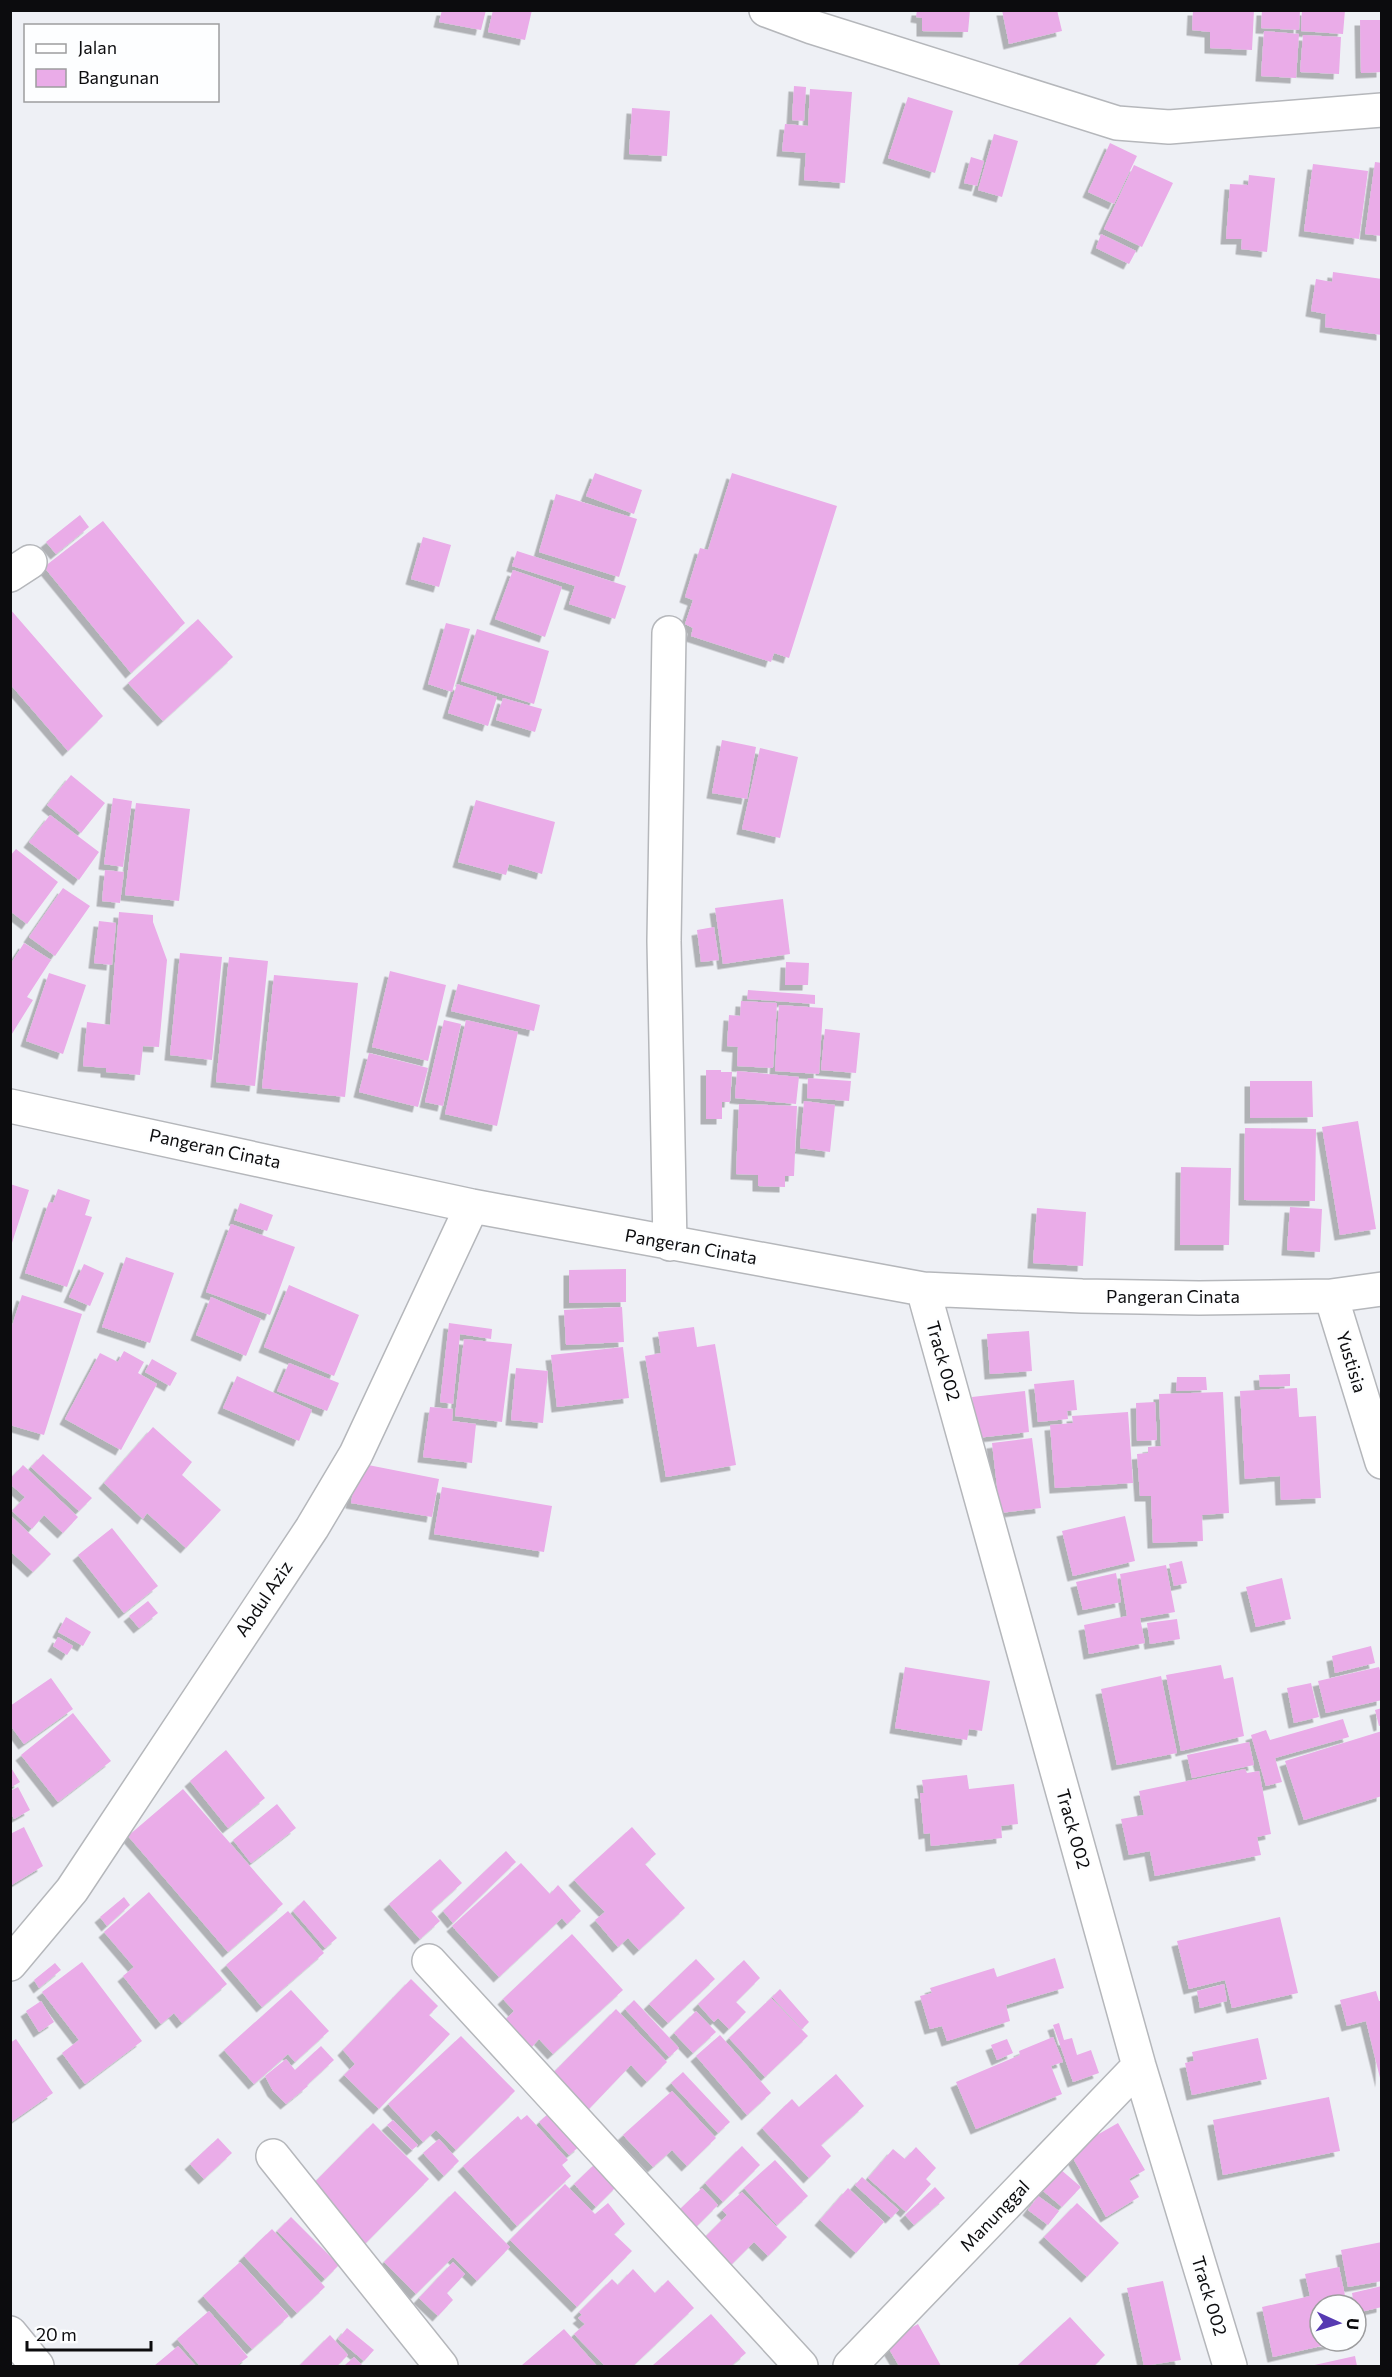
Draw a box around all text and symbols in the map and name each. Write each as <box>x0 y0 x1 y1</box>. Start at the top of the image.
legend <box>24 24 219 102</box>
text: Jalan <box>78 36 117 58</box>
text: Bangunan <box>78 66 159 88</box>
street label: Pangeran Cinata <box>147 1123 283 1173</box>
street label: Pangeran Cinata <box>623 1224 759 1268</box>
street label: Pangeran Cinata <box>1106 1285 1240 1307</box>
street label: Track 002 <box>922 1318 966 1403</box>
street label: Yustisia <box>1332 1328 1372 1395</box>
street label: Abdul Aziz <box>230 1556 296 1640</box>
street label: Track 002 <box>1052 1786 1096 1871</box>
street label: Manunggal <box>955 2175 1034 2256</box>
street label: Track 002 <box>1187 2253 1232 2338</box>
north arrow <box>1308 2293 1368 2353</box>
scale bar <box>27 2314 152 2352</box>
text: U <box>1344 2318 1363 2331</box>
text: 20 m <box>36 2323 77 2345</box>

